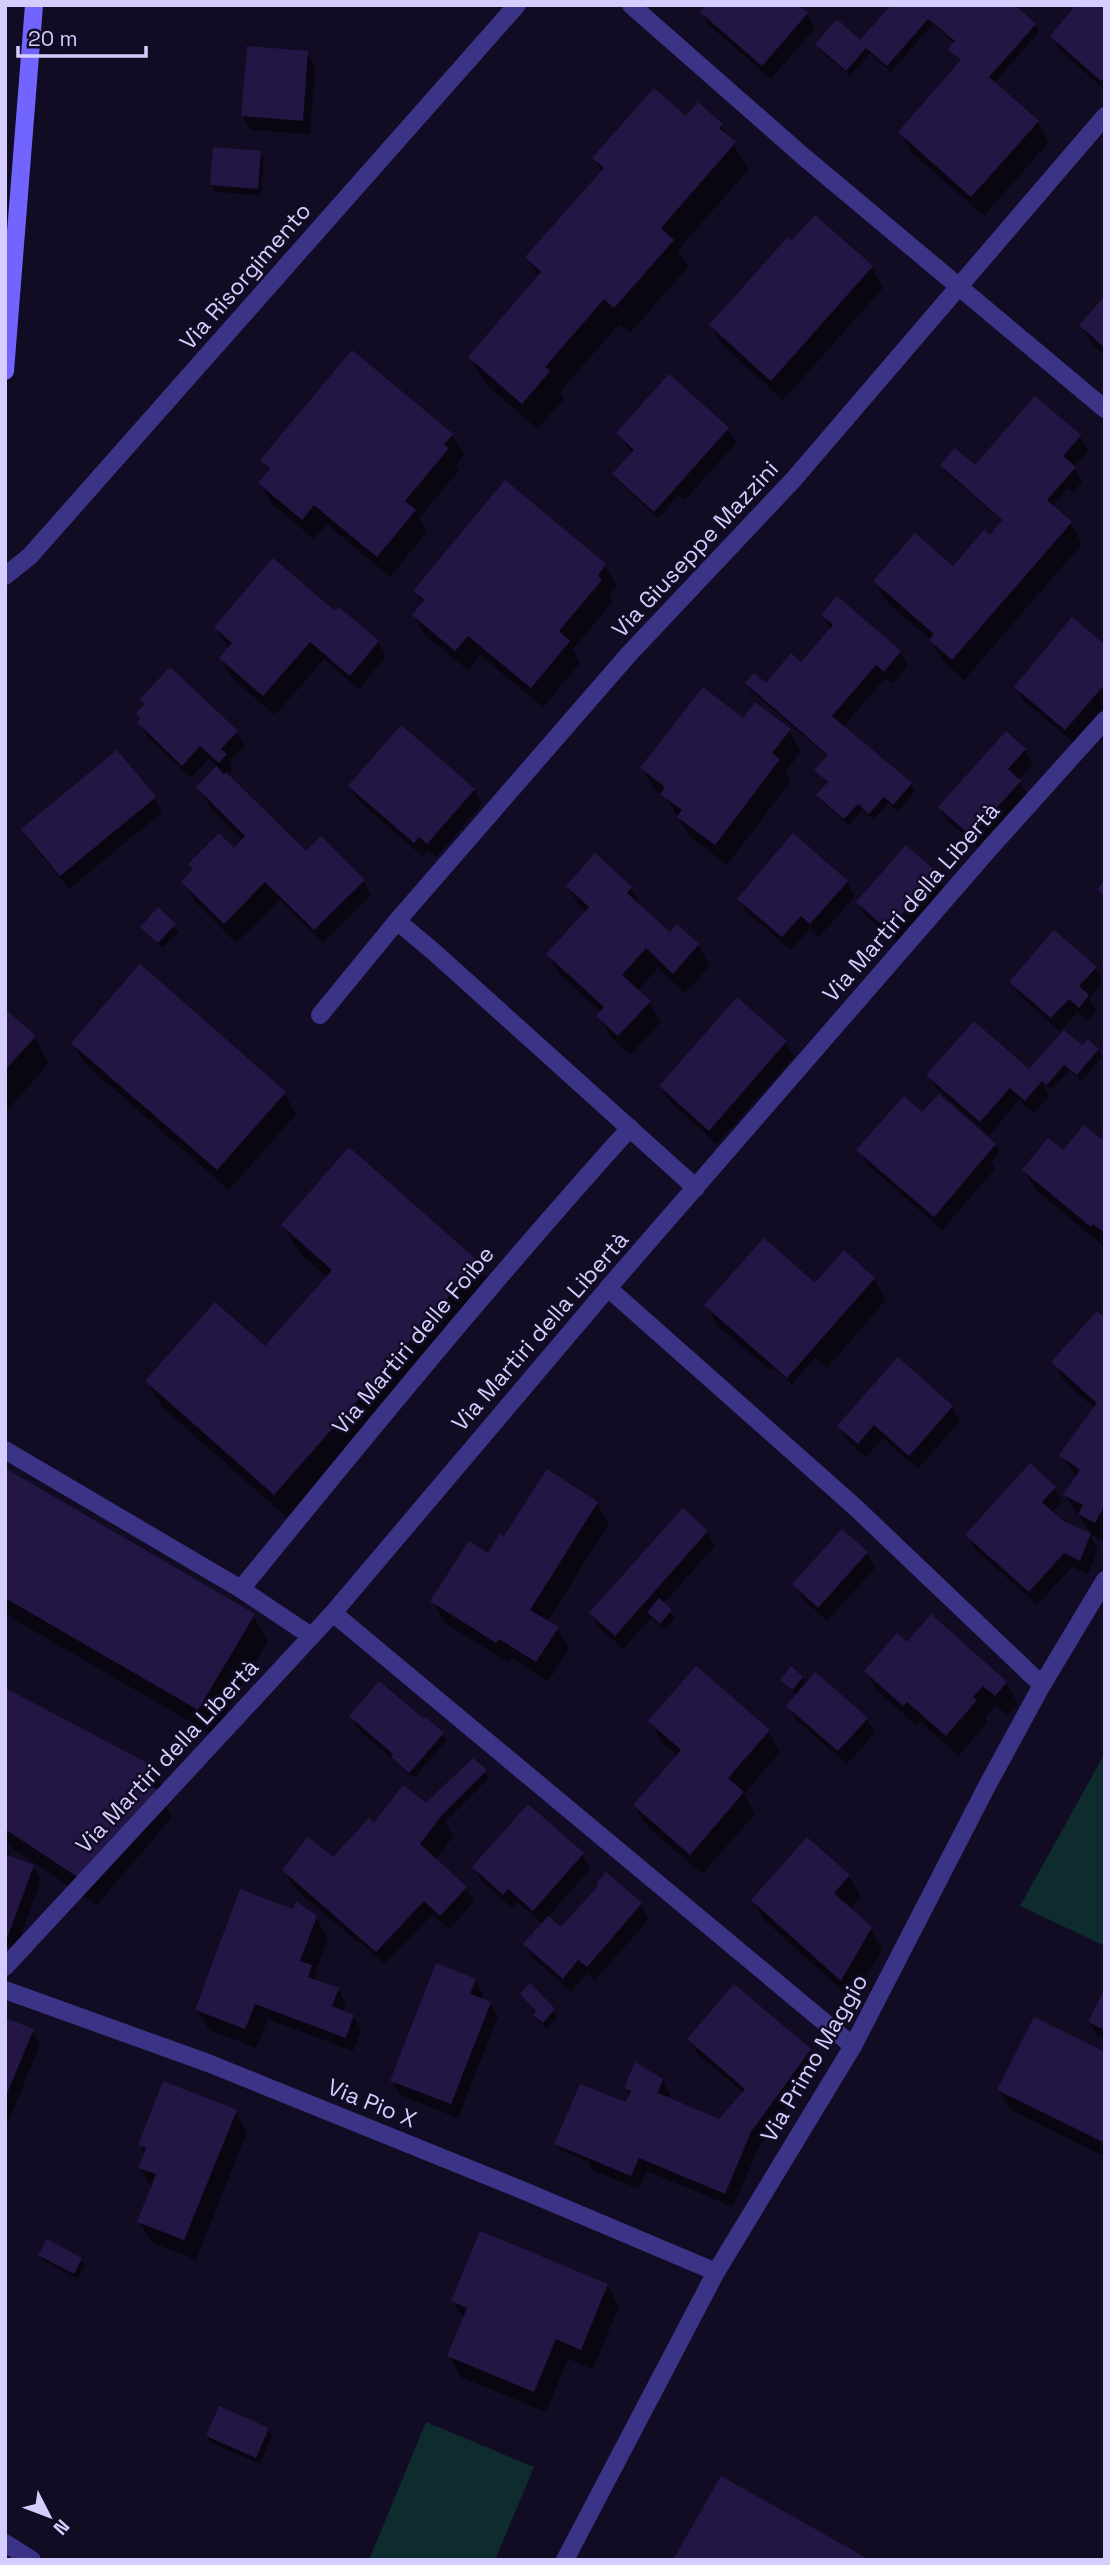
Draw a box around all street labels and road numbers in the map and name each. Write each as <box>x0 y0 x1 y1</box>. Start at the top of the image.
street label: Via Risorgimento <box>173 196 317 356</box>
street label: Via Giuseppe Mazzini <box>605 454 785 644</box>
street label: Via Martiri della Libertà <box>816 796 1006 1008</box>
street label: Via Martiri della Libertà <box>445 1225 635 1437</box>
street label: Via Martiri delle Foibe <box>325 1240 501 1440</box>
street label: Via Martiri della Libertà <box>69 1652 265 1860</box>
street label: Via Primo Maggio <box>754 1969 874 2147</box>
street label: Via Pio X <box>323 2072 421 2134</box>

